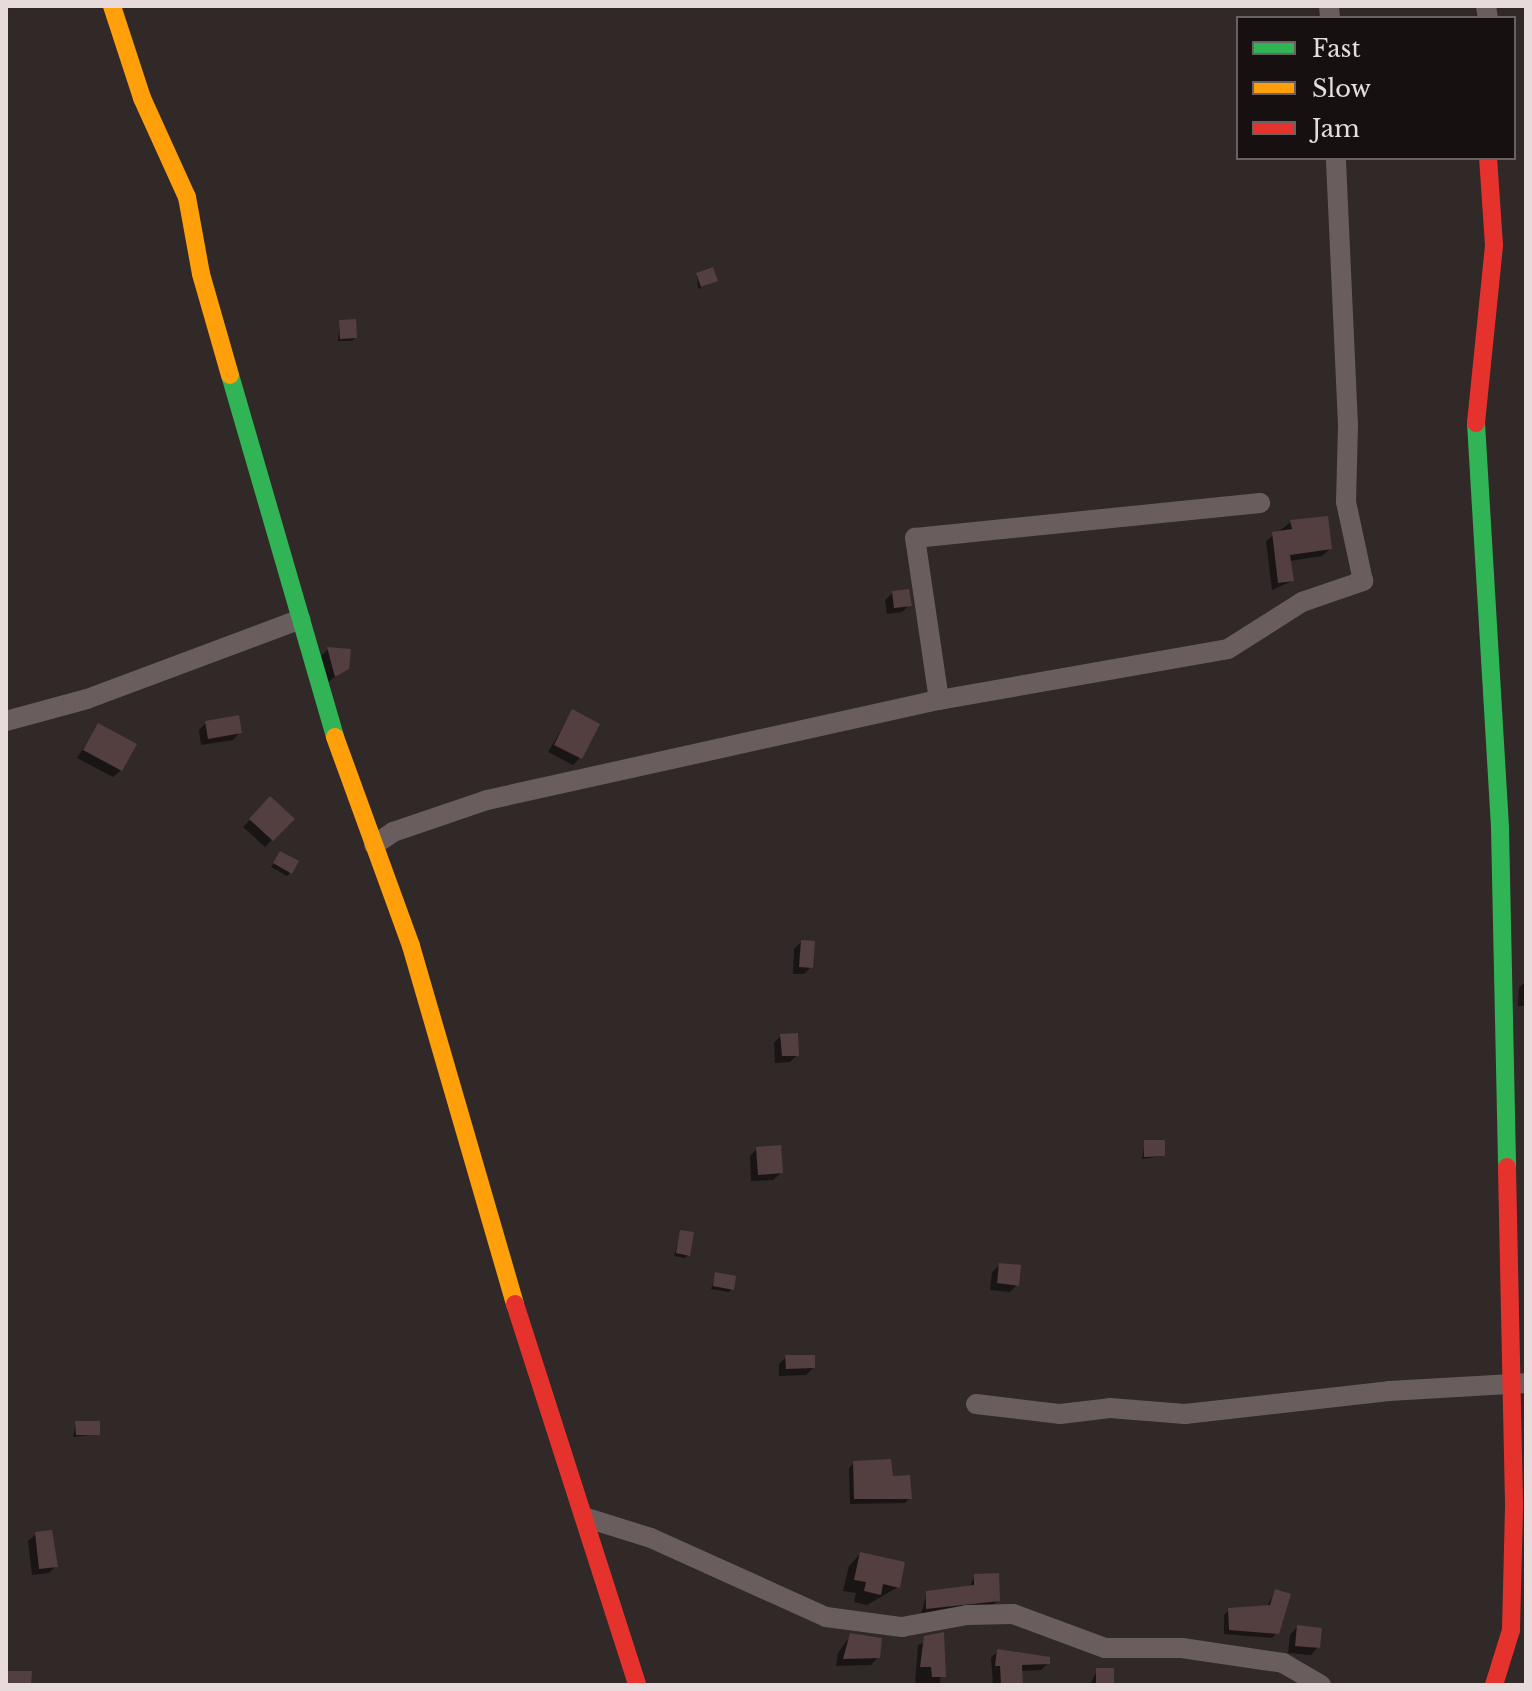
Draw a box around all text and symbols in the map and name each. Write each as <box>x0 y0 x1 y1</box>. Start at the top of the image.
legend <box>1236 16 1516 160</box>
text: Fast <box>1312 34 1360 63</box>
text: Slow <box>1312 74 1371 103</box>
text: Jam <box>1312 114 1360 143</box>

